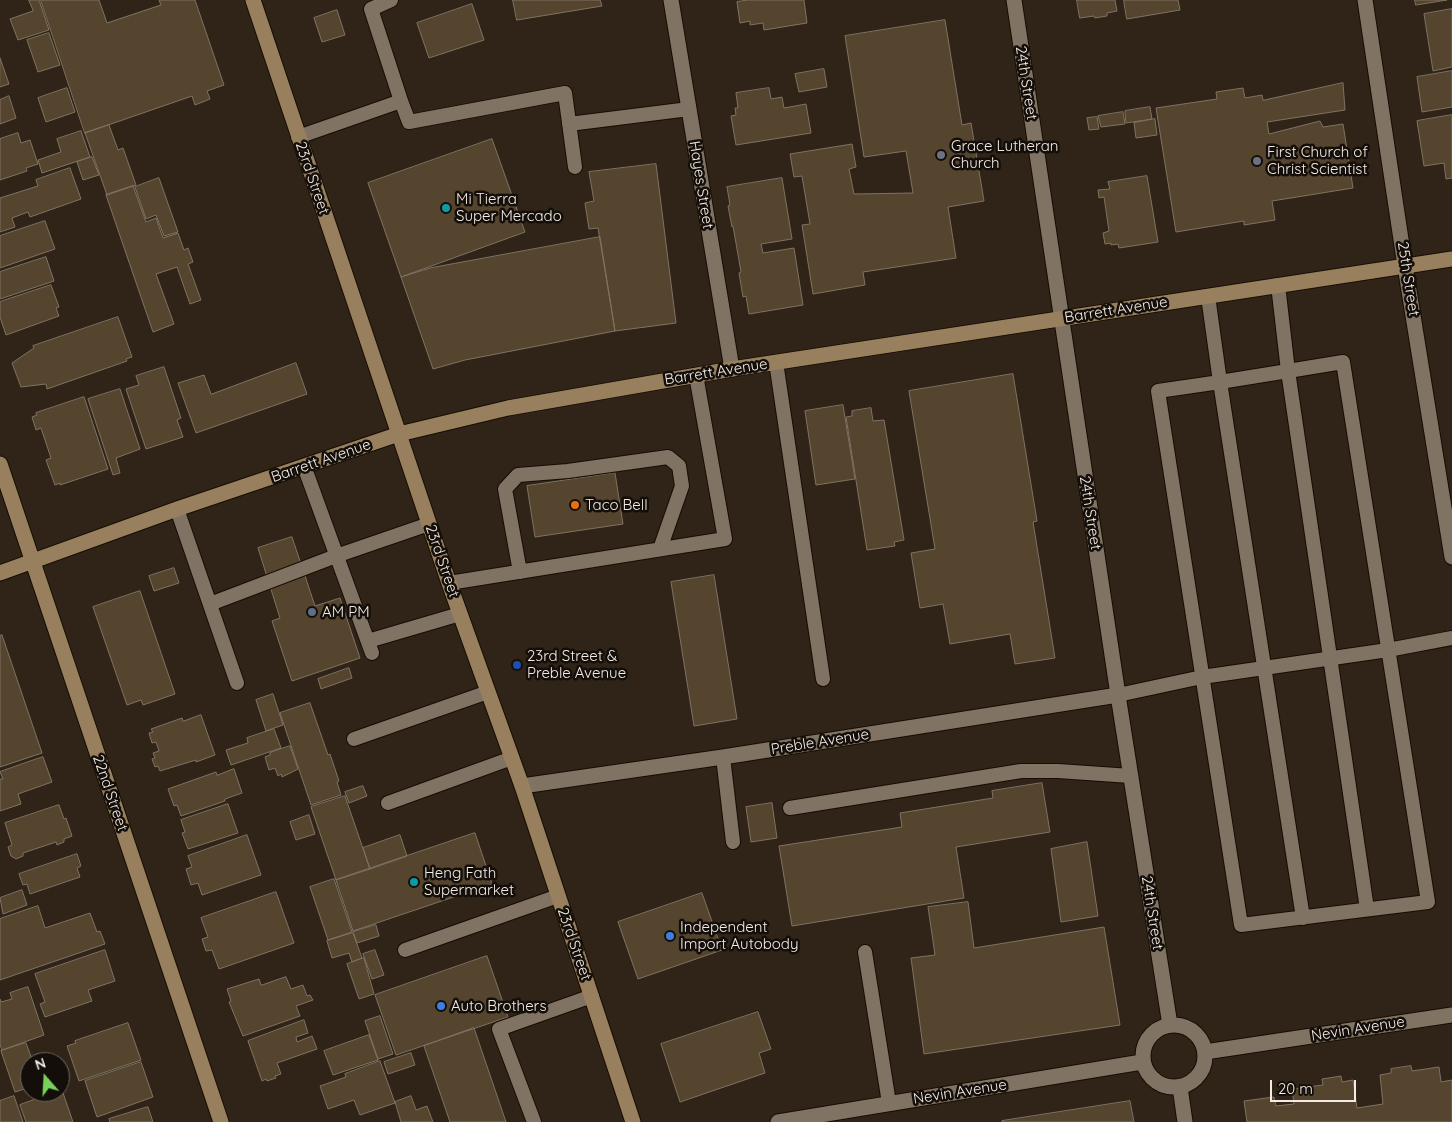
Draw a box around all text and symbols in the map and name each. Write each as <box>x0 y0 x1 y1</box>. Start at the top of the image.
street label: 24th Street <box>1011 45 1041 121</box>
place label: Grace Lutheran Church <box>951 137 1058 172</box>
street label: 23rd Street <box>291 139 333 217</box>
street label: Hayes Street <box>685 140 717 230</box>
place label: First Church of Christ Scientist <box>1267 143 1368 178</box>
marker: Grace Lutheran Church <box>935 149 947 161</box>
marker: First Church of Christ Scientist <box>1251 155 1263 167</box>
place label: Mi Tierra Super Mercado <box>456 190 562 225</box>
marker: Mi Tierra Super Mercado <box>440 202 452 214</box>
street label: 25th Street <box>1393 240 1423 318</box>
street label: Barrett Avenue <box>1063 293 1169 327</box>
street label: Barrett Avenue <box>663 355 769 389</box>
street label: Barrett Avenue <box>269 436 373 486</box>
street label: 24th Street <box>1075 475 1105 551</box>
place label: Taco Bell <box>585 496 648 514</box>
marker: Taco Bell <box>569 499 581 511</box>
street label: 23rd Street <box>421 522 463 600</box>
place label: AM PM <box>322 603 370 621</box>
marker: AM PM <box>306 606 318 618</box>
place label: 23rd Street & Preble Avenue <box>527 647 626 682</box>
marker: 23rd Street & Preble Avenue <box>511 659 523 671</box>
street label: Preble Avenue <box>770 725 870 759</box>
street label: 22nd Street <box>89 752 131 834</box>
place label: Heng Fath Supermarket <box>424 864 514 899</box>
street label: 24th Street <box>1137 875 1167 951</box>
marker: Heng Fath Supermarket <box>408 876 420 888</box>
street label: 23rd Street <box>553 905 595 983</box>
place label: Independent Import Autobody <box>680 918 798 953</box>
marker: Independent Import Autobody <box>664 930 676 942</box>
place label: Auto Brothers <box>451 997 546 1015</box>
marker: Auto Brothers <box>435 1000 447 1012</box>
street label: Nevin Avenue <box>1310 1013 1406 1045</box>
north arrow <box>20 1052 70 1102</box>
text: N <box>33 1054 48 1074</box>
scale bar <box>1272 1070 1358 1102</box>
street label: Nevin Avenue <box>912 1076 1008 1108</box>
text: 20 m <box>1278 1079 1313 1098</box>

